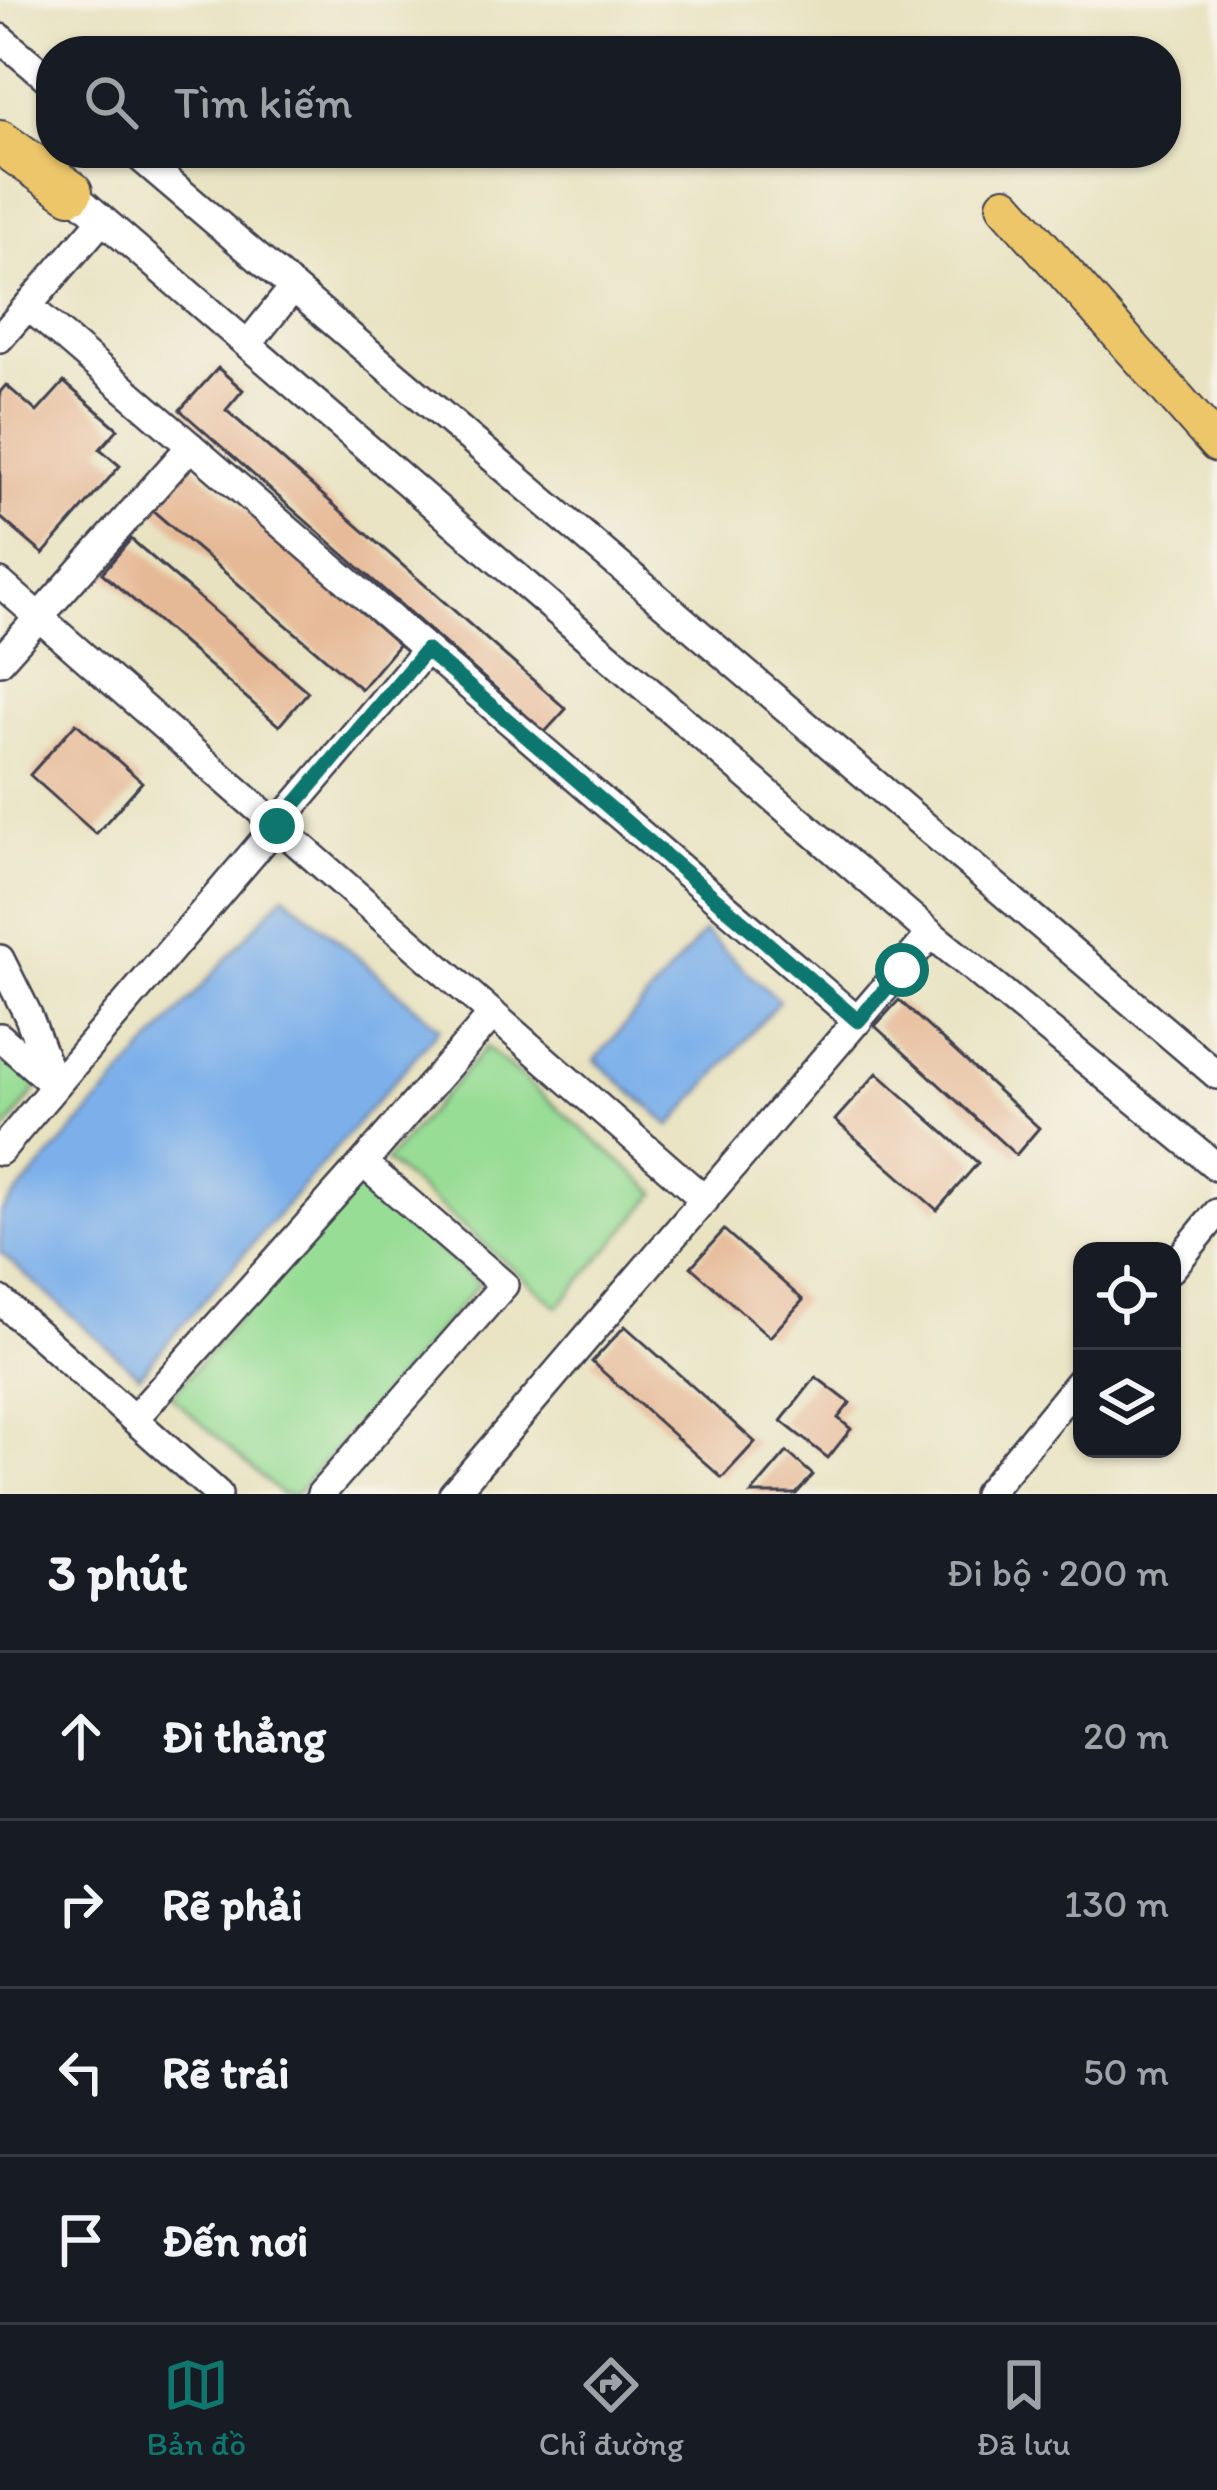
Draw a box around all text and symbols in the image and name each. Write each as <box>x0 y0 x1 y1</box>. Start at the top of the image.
search box <box>36 36 1181 168</box>
icon: search <box>78 69 144 135</box>
text: Tìm kiếm <box>174 75 353 129</box>
route end <box>250 799 304 853</box>
route start <box>875 943 929 997</box>
map controls <box>1073 1242 1181 1458</box>
button: locate <box>1073 1242 1181 1350</box>
button: layers <box>1073 1350 1181 1458</box>
text: 3 phút <box>48 1542 188 1603</box>
text: Đi bộ · 200 m <box>946 1549 1169 1596</box>
icon: ahead <box>48 1703 114 1769</box>
text: Đi thẳng <box>162 1709 326 1763</box>
text: 20 m <box>1083 1712 1169 1759</box>
icon: right <box>48 1871 114 1937</box>
text: Rẽ phải <box>162 1877 303 1931</box>
text: 130 m <box>1064 1880 1169 1927</box>
icon: left <box>48 2039 114 2105</box>
text: Rẽ trái <box>162 2045 290 2099</box>
text: 50 m <box>1083 2048 1169 2095</box>
icon: arrive <box>48 2207 114 2273</box>
text: Đến nơi <box>162 2213 308 2267</box>
tab: Bản đồ <box>146 2352 246 2463</box>
tab: Chỉ đường <box>539 2352 684 2463</box>
tab: Đã lưu <box>977 2352 1071 2463</box>

